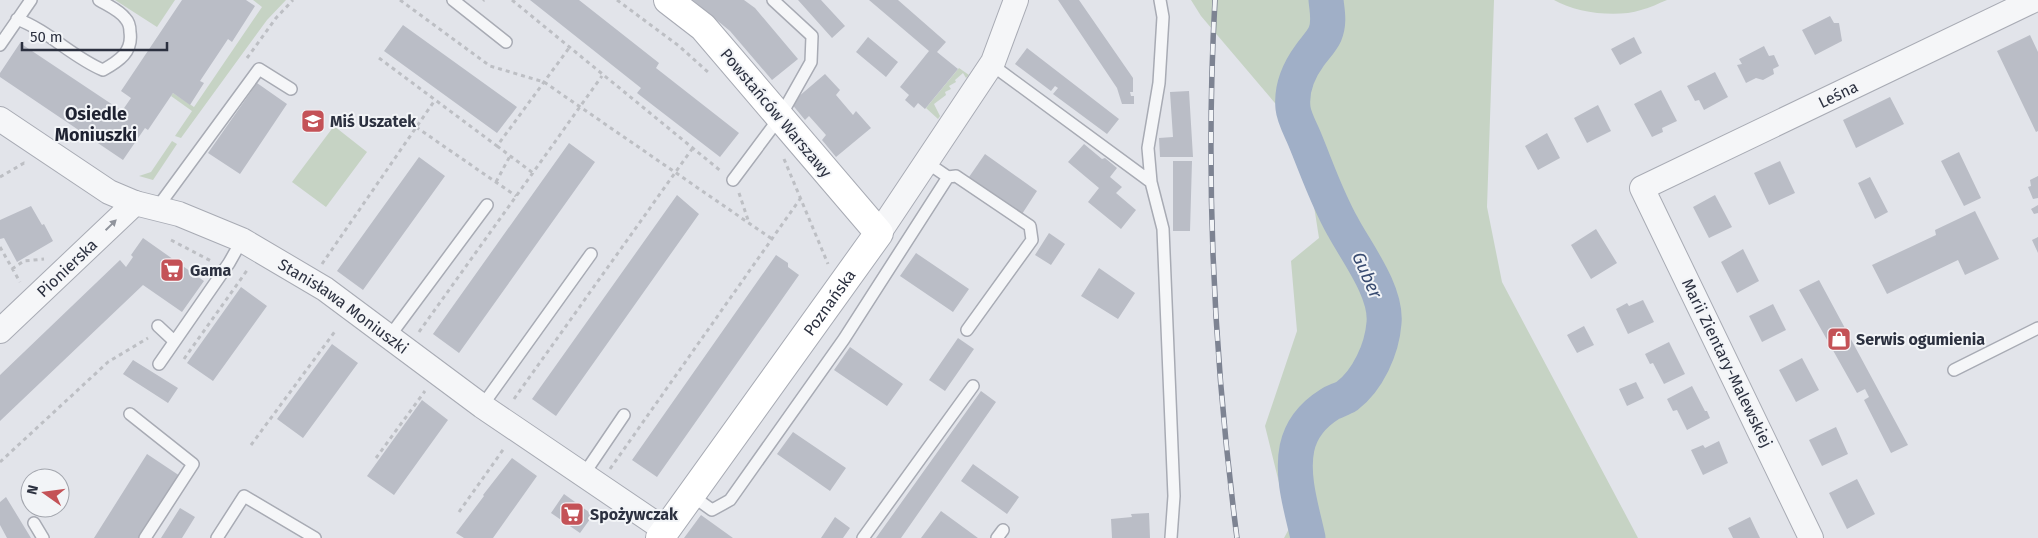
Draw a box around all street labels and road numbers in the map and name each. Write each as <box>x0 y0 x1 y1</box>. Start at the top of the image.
street label: Powstańców Warszawy <box>716 45 836 182</box>
street label: Leśna <box>1815 76 1861 112</box>
street label: Pionierska <box>33 235 101 301</box>
street label: Stanisława Moniuszki <box>275 254 412 357</box>
street label: Poznańska <box>799 266 859 339</box>
street label: Marii Zientary-Malewskiej <box>1678 276 1776 450</box>

